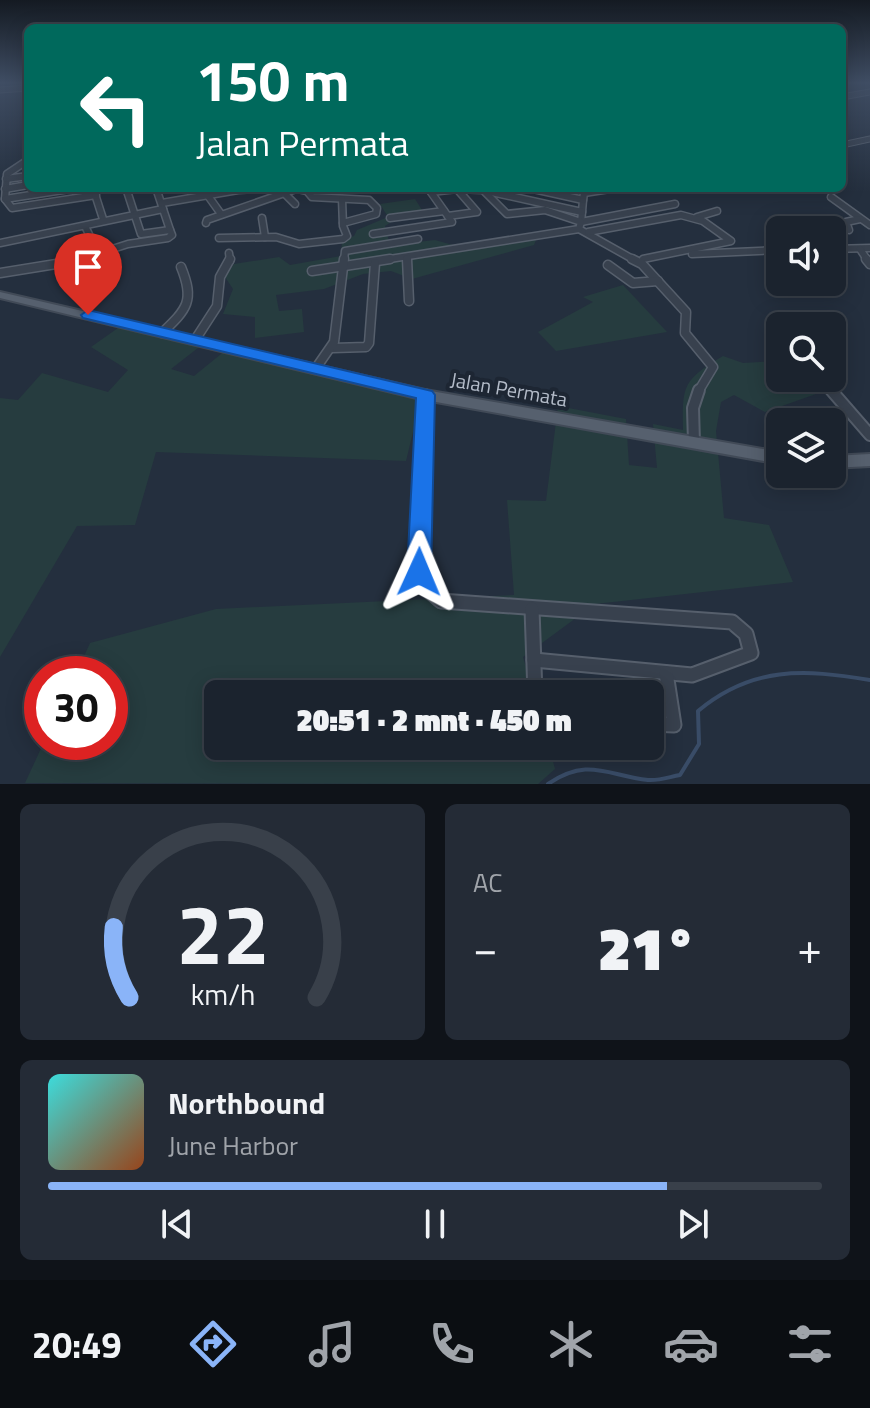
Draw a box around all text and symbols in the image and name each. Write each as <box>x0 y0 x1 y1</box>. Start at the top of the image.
text: 150 m <box>196 38 349 123</box>
icon: left <box>64 56 168 160</box>
text: Jalan Permata <box>196 115 409 170</box>
map controls <box>766 216 846 488</box>
button: sound <box>766 216 846 296</box>
pin <box>54 233 122 315</box>
icon: arrive <box>66 245 110 289</box>
button: search <box>766 312 846 392</box>
street label: Jalan Permata <box>448 363 570 415</box>
button: layers <box>766 408 846 488</box>
position arrow <box>377 530 461 614</box>
speed limit sign: 30 <box>24 656 128 760</box>
text: 20:51 · 2 mnt · 450 m <box>296 697 572 743</box>
text: AC <box>473 863 502 902</box>
text: 22 <box>176 870 269 996</box>
text: 21° <box>598 902 697 993</box>
text: − <box>473 914 498 981</box>
text: + <box>797 914 822 981</box>
text: km/h <box>190 973 255 1016</box>
text: Northbound <box>168 1080 325 1126</box>
text: June Harbor <box>168 1126 298 1165</box>
icon: previous <box>155 1202 199 1246</box>
icon: pause <box>413 1202 457 1246</box>
icon: next <box>671 1202 715 1246</box>
icon: directions <box>185 1316 241 1372</box>
icon: music <box>304 1316 360 1372</box>
icon: phone <box>424 1316 480 1372</box>
icon: climate <box>543 1316 599 1372</box>
icon: car <box>663 1316 719 1372</box>
icon: filters <box>782 1316 838 1372</box>
text: 20:49 <box>32 1317 122 1372</box>

